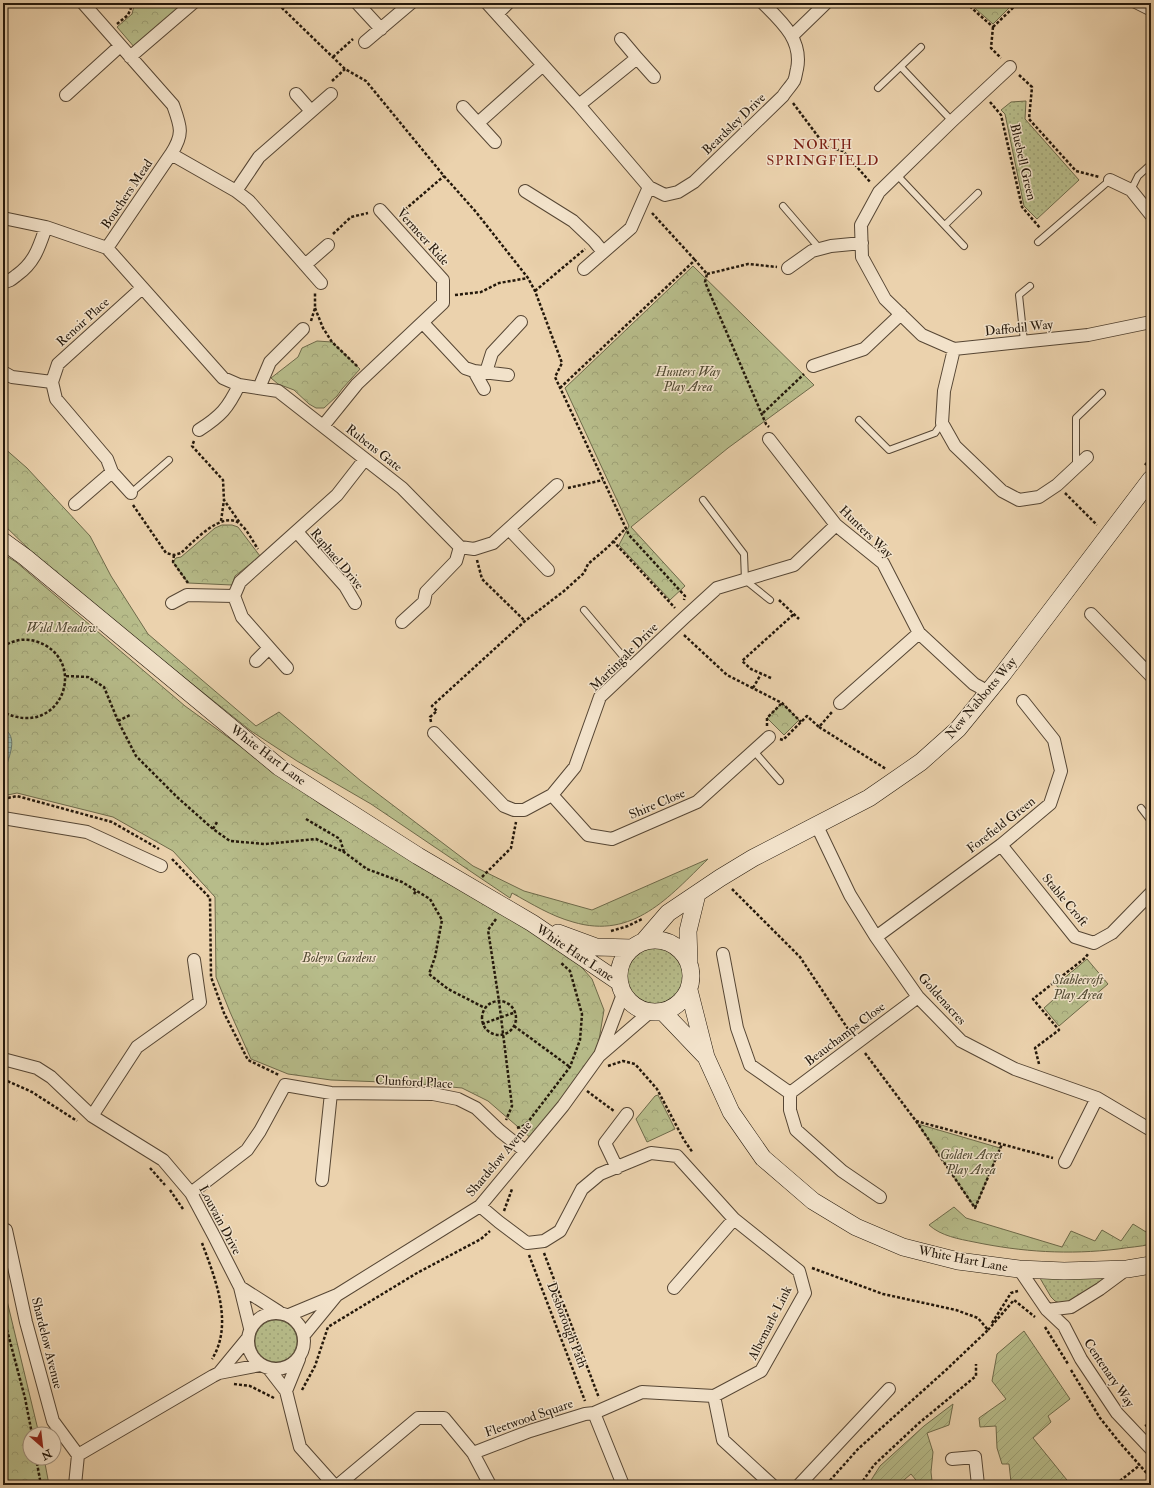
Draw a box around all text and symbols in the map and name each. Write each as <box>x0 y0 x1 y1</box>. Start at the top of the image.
street label: Beardsley Drive <box>699 89 770 159</box>
street label: Bluebell Green <box>1006 122 1040 202</box>
district label: NORTH SPRINGFIELD <box>767 136 879 169</box>
street label: Bouchers Mead <box>98 156 156 232</box>
street label: Vermeer Ride <box>393 205 453 269</box>
street label: Renoir Place <box>53 294 113 350</box>
street label: Daffodil Way <box>984 316 1054 341</box>
park label: Hunters Way Play Area <box>655 364 721 395</box>
street label: Rubens Gate <box>342 421 406 475</box>
street label: Hunters Way <box>835 502 896 562</box>
street label: Raphael Drive <box>306 525 367 594</box>
street label: Martingale Drive <box>587 619 662 694</box>
park label: Wild Meadow <box>26 620 98 636</box>
street label: New Nabbotts Way <box>942 654 1021 743</box>
street label: White Hart Lane <box>226 721 309 789</box>
street label: Shire Close <box>627 785 688 823</box>
street label: Forefield Green <box>964 793 1039 857</box>
street label: Stable Croft <box>1038 871 1092 929</box>
street label: White Hart Lane <box>532 920 618 985</box>
park label: Boleyn Gardens <box>301 950 376 966</box>
street label: Goldenacres <box>915 970 970 1029</box>
park label: Stablecroft Play Area <box>1052 972 1104 1003</box>
street label: Beauchamps Close <box>802 998 889 1070</box>
street label: Clunford Place <box>375 1072 454 1092</box>
street label: Shardelow Avenue <box>463 1117 536 1200</box>
park label: Golden Acres Play Area <box>940 1147 1003 1178</box>
street label: Louvain Drive <box>195 1183 245 1258</box>
street label: White Hart Lane <box>916 1242 1010 1276</box>
street label: Desborough Path <box>543 1280 591 1370</box>
street label: Albemarle Link <box>744 1283 796 1364</box>
street label: Shardelow Avenue <box>28 1296 66 1391</box>
street label: Centenary Way <box>1079 1336 1138 1411</box>
street label: Fleetwood Square <box>483 1395 576 1441</box>
north arrow <box>22 1426 62 1466</box>
text: N <box>38 1446 55 1463</box>

